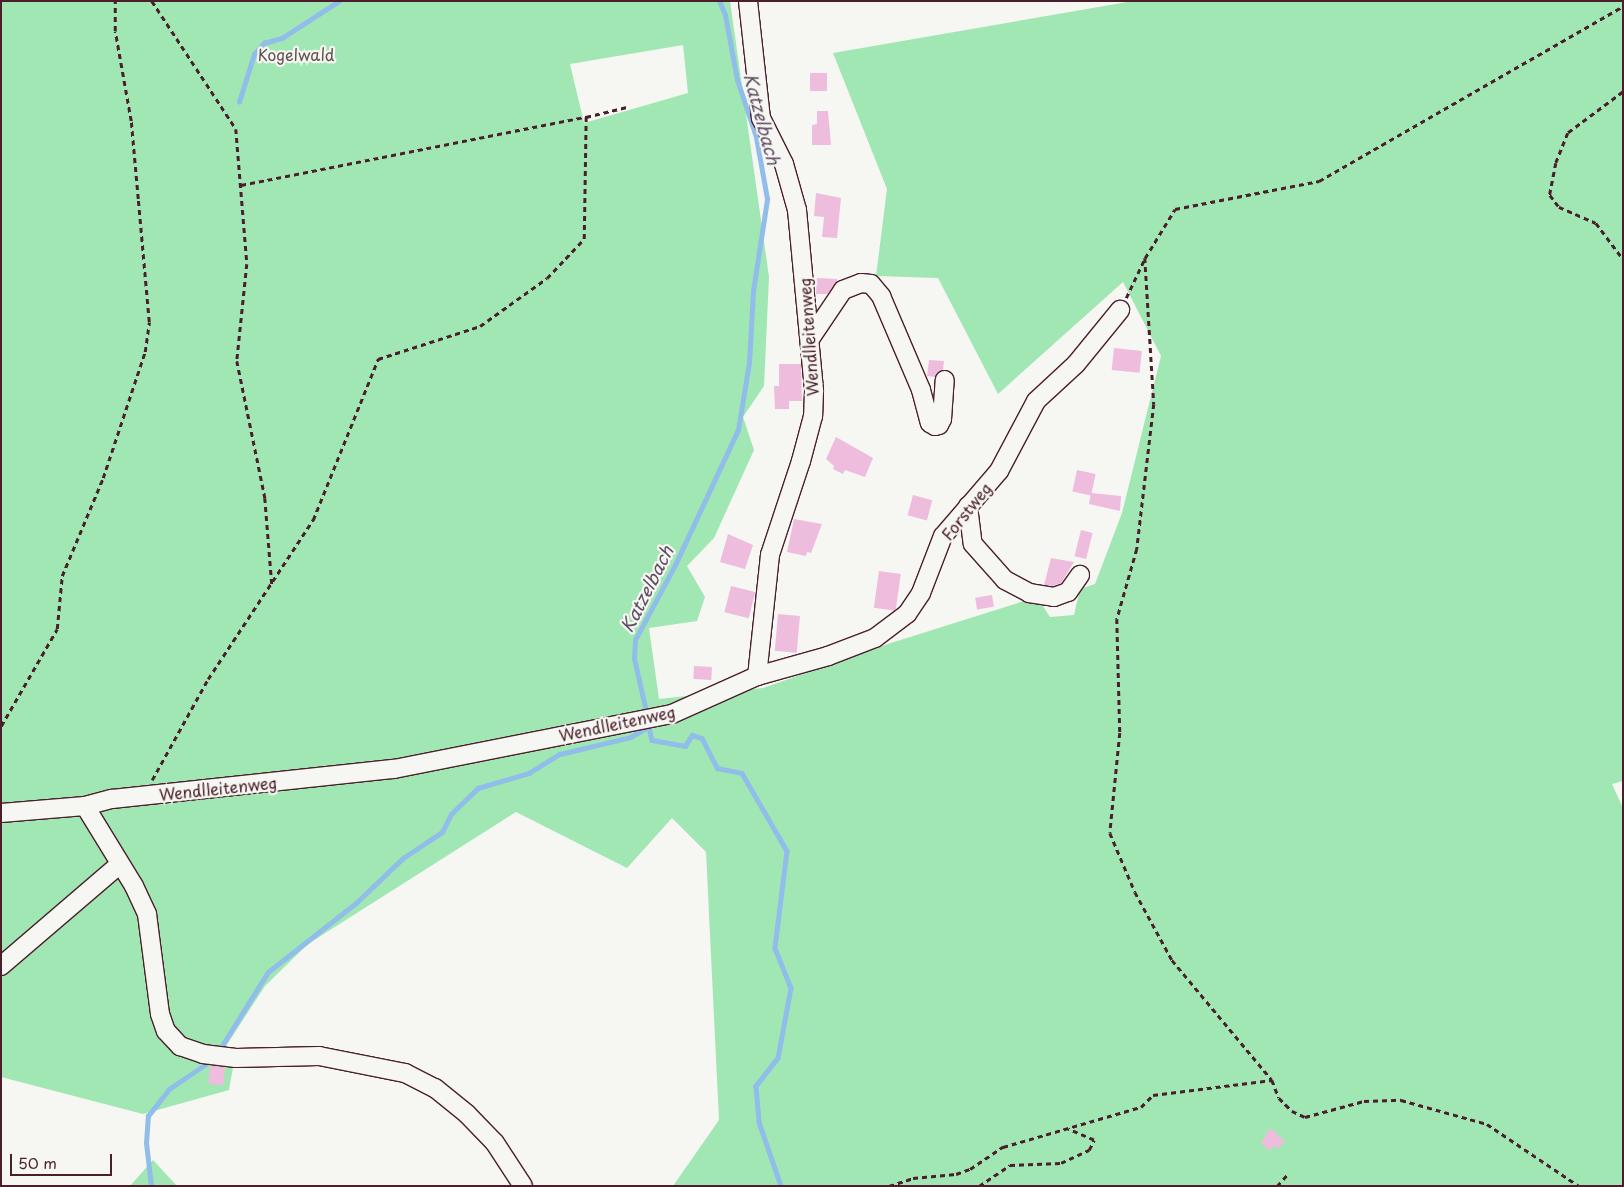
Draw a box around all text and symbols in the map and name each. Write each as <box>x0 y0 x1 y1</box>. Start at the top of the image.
park label: Kogelwald <box>257 44 335 64</box>
water label: Katzelbach <box>739 71 785 167</box>
street label: Wendlleitenweg <box>794 277 822 397</box>
street label: Forstweg <box>937 478 995 544</box>
water label: Katzelbach <box>616 542 678 636</box>
street label: Wendlleitenweg <box>557 701 677 745</box>
street label: Wendlleitenweg <box>158 772 278 804</box>
scale bar <box>12 1144 115 1176</box>
text: 50 m <box>18 1151 57 1174</box>

